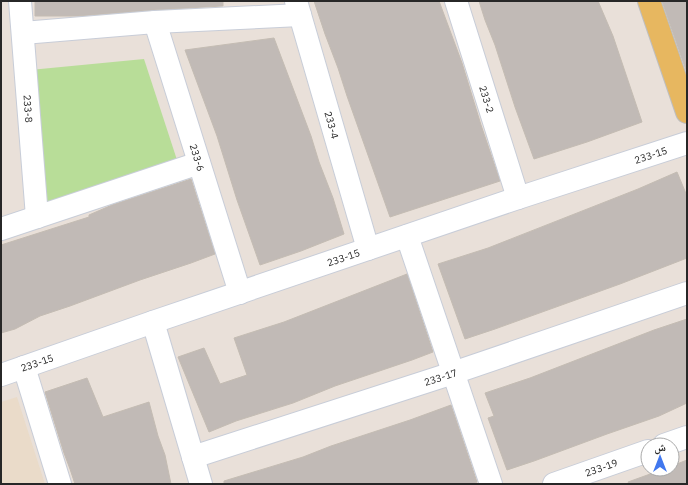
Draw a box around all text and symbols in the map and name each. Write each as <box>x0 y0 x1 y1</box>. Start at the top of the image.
street label: 233-2 <box>476 84 497 115</box>
street label: 233-8 <box>20 94 36 123</box>
street label: 233-4 <box>321 110 342 140</box>
street label: 233-6 <box>187 142 207 173</box>
street label: 233-15 <box>633 144 669 167</box>
street label: 233-15 <box>325 246 362 269</box>
street label: 233-15 <box>19 351 55 375</box>
street label: 233-17 <box>422 366 459 389</box>
north arrow <box>640 437 680 477</box>
text: ش <box>654 440 666 455</box>
street label: 233-19 <box>583 456 620 480</box>

